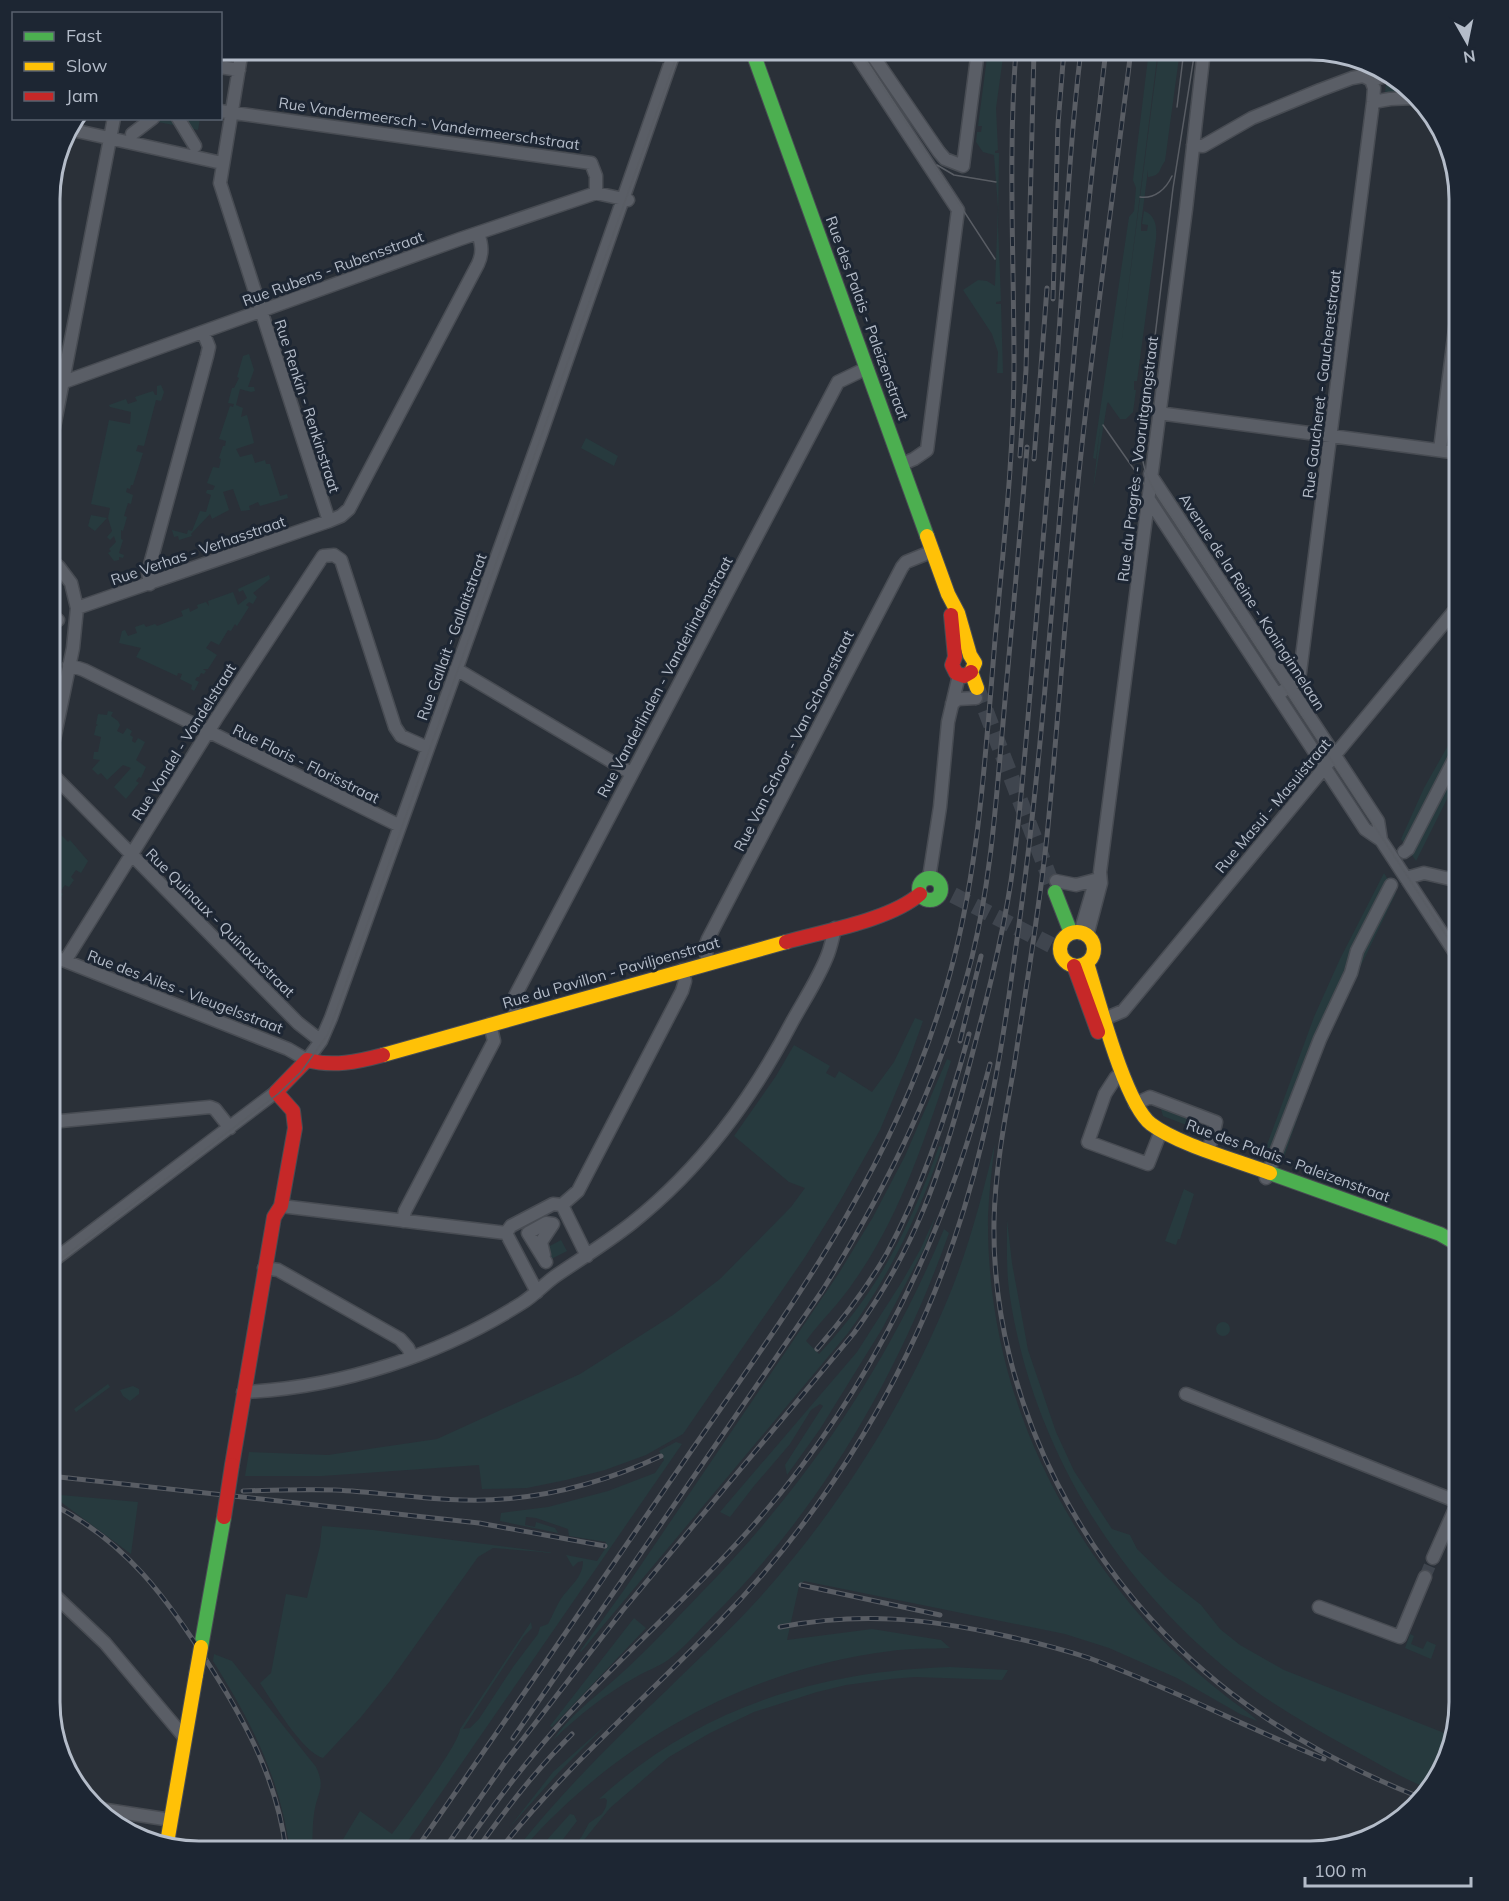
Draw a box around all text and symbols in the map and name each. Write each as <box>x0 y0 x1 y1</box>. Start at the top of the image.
legend <box>12 12 222 120</box>
north arrow <box>1437 12 1497 72</box>
text: Fast <box>66 24 102 47</box>
text: N <box>1462 46 1477 68</box>
text: Slow <box>66 54 108 77</box>
text: Jam <box>66 84 99 107</box>
street label: Rue Vandermeersch - Vandermeerschstraat <box>277 93 581 154</box>
street label: Rue des Palais - Paleizenstraat <box>822 213 913 422</box>
street label: Rue Rubens - Rubensstraat <box>240 227 426 310</box>
street label: Rue Gaucheret - Gaucheretstraat <box>1298 269 1345 499</box>
street label: Rue Renkin - Renkinstraat <box>270 317 344 495</box>
street label: Rue du Progrès - Vooruitgangstraat <box>1113 335 1162 583</box>
street label: Avenue de la Reine - Koninginnelaan <box>1175 490 1330 714</box>
street label: Rue Verhas - Verhasstraat <box>108 512 288 589</box>
street label: Rue Gallait - Gallaitstraat <box>412 551 491 723</box>
street label: Rue Vanderlinden - Vanderlindenstraat <box>593 553 736 801</box>
street label: Rue Van Schoor - Van Schoorstraat <box>729 627 858 854</box>
street label: Rue Vondel - Vondelstraat <box>127 660 240 824</box>
street label: Rue Floris - Florisstraat <box>230 720 383 807</box>
street label: Rue Masui - Masuistraat <box>1211 735 1334 877</box>
street label: Rue Quinaux - Quinauxstraat <box>142 844 299 1001</box>
street label: Rue du Pavillon - Paviljoenstraat <box>500 932 722 1013</box>
street label: Rue des Ailes - Vleugelsstraat <box>85 945 286 1038</box>
street label: Rue des Palais - Paleizenstraat <box>1184 1115 1393 1206</box>
scale bar <box>1305 1850 1472 1888</box>
text: 100 m <box>1314 1859 1367 1882</box>

